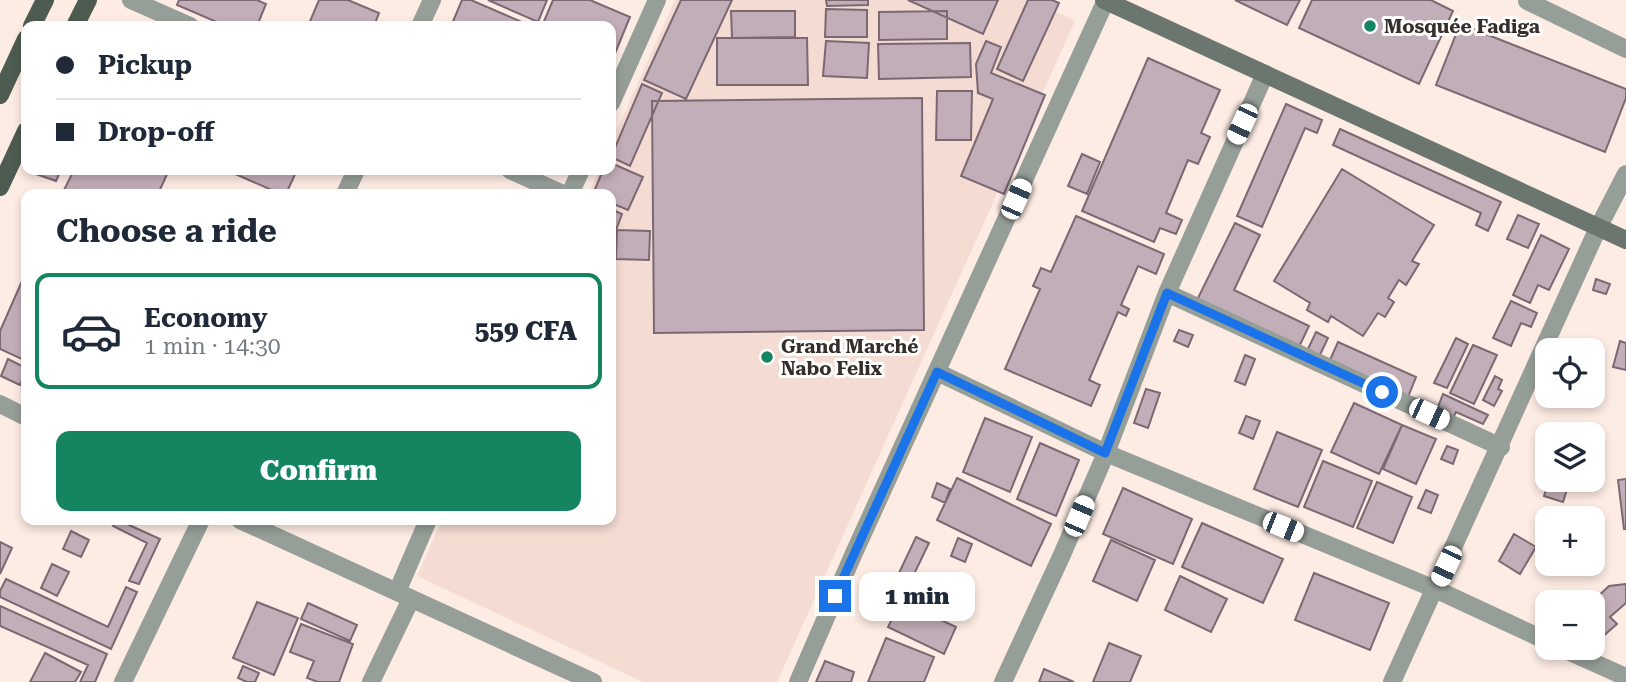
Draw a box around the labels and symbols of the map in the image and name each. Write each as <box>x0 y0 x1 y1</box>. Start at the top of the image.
place label: Mosquée Fadiga <box>1384 15 1540 38</box>
marker: Mosquée Fadiga <box>1362 18 1378 34</box>
car <box>1224 101 1261 147</box>
car <box>998 176 1035 222</box>
place label: Grand Marché Nabo Felix <box>781 335 918 380</box>
marker: Grand Marché Nabo Felix <box>759 349 775 365</box>
route start <box>1366 376 1398 408</box>
car <box>1406 396 1453 432</box>
car <box>1062 493 1097 539</box>
car <box>1260 509 1307 545</box>
car <box>1428 543 1465 589</box>
callout: 1 min <box>860 572 975 620</box>
route end <box>819 580 851 612</box>

